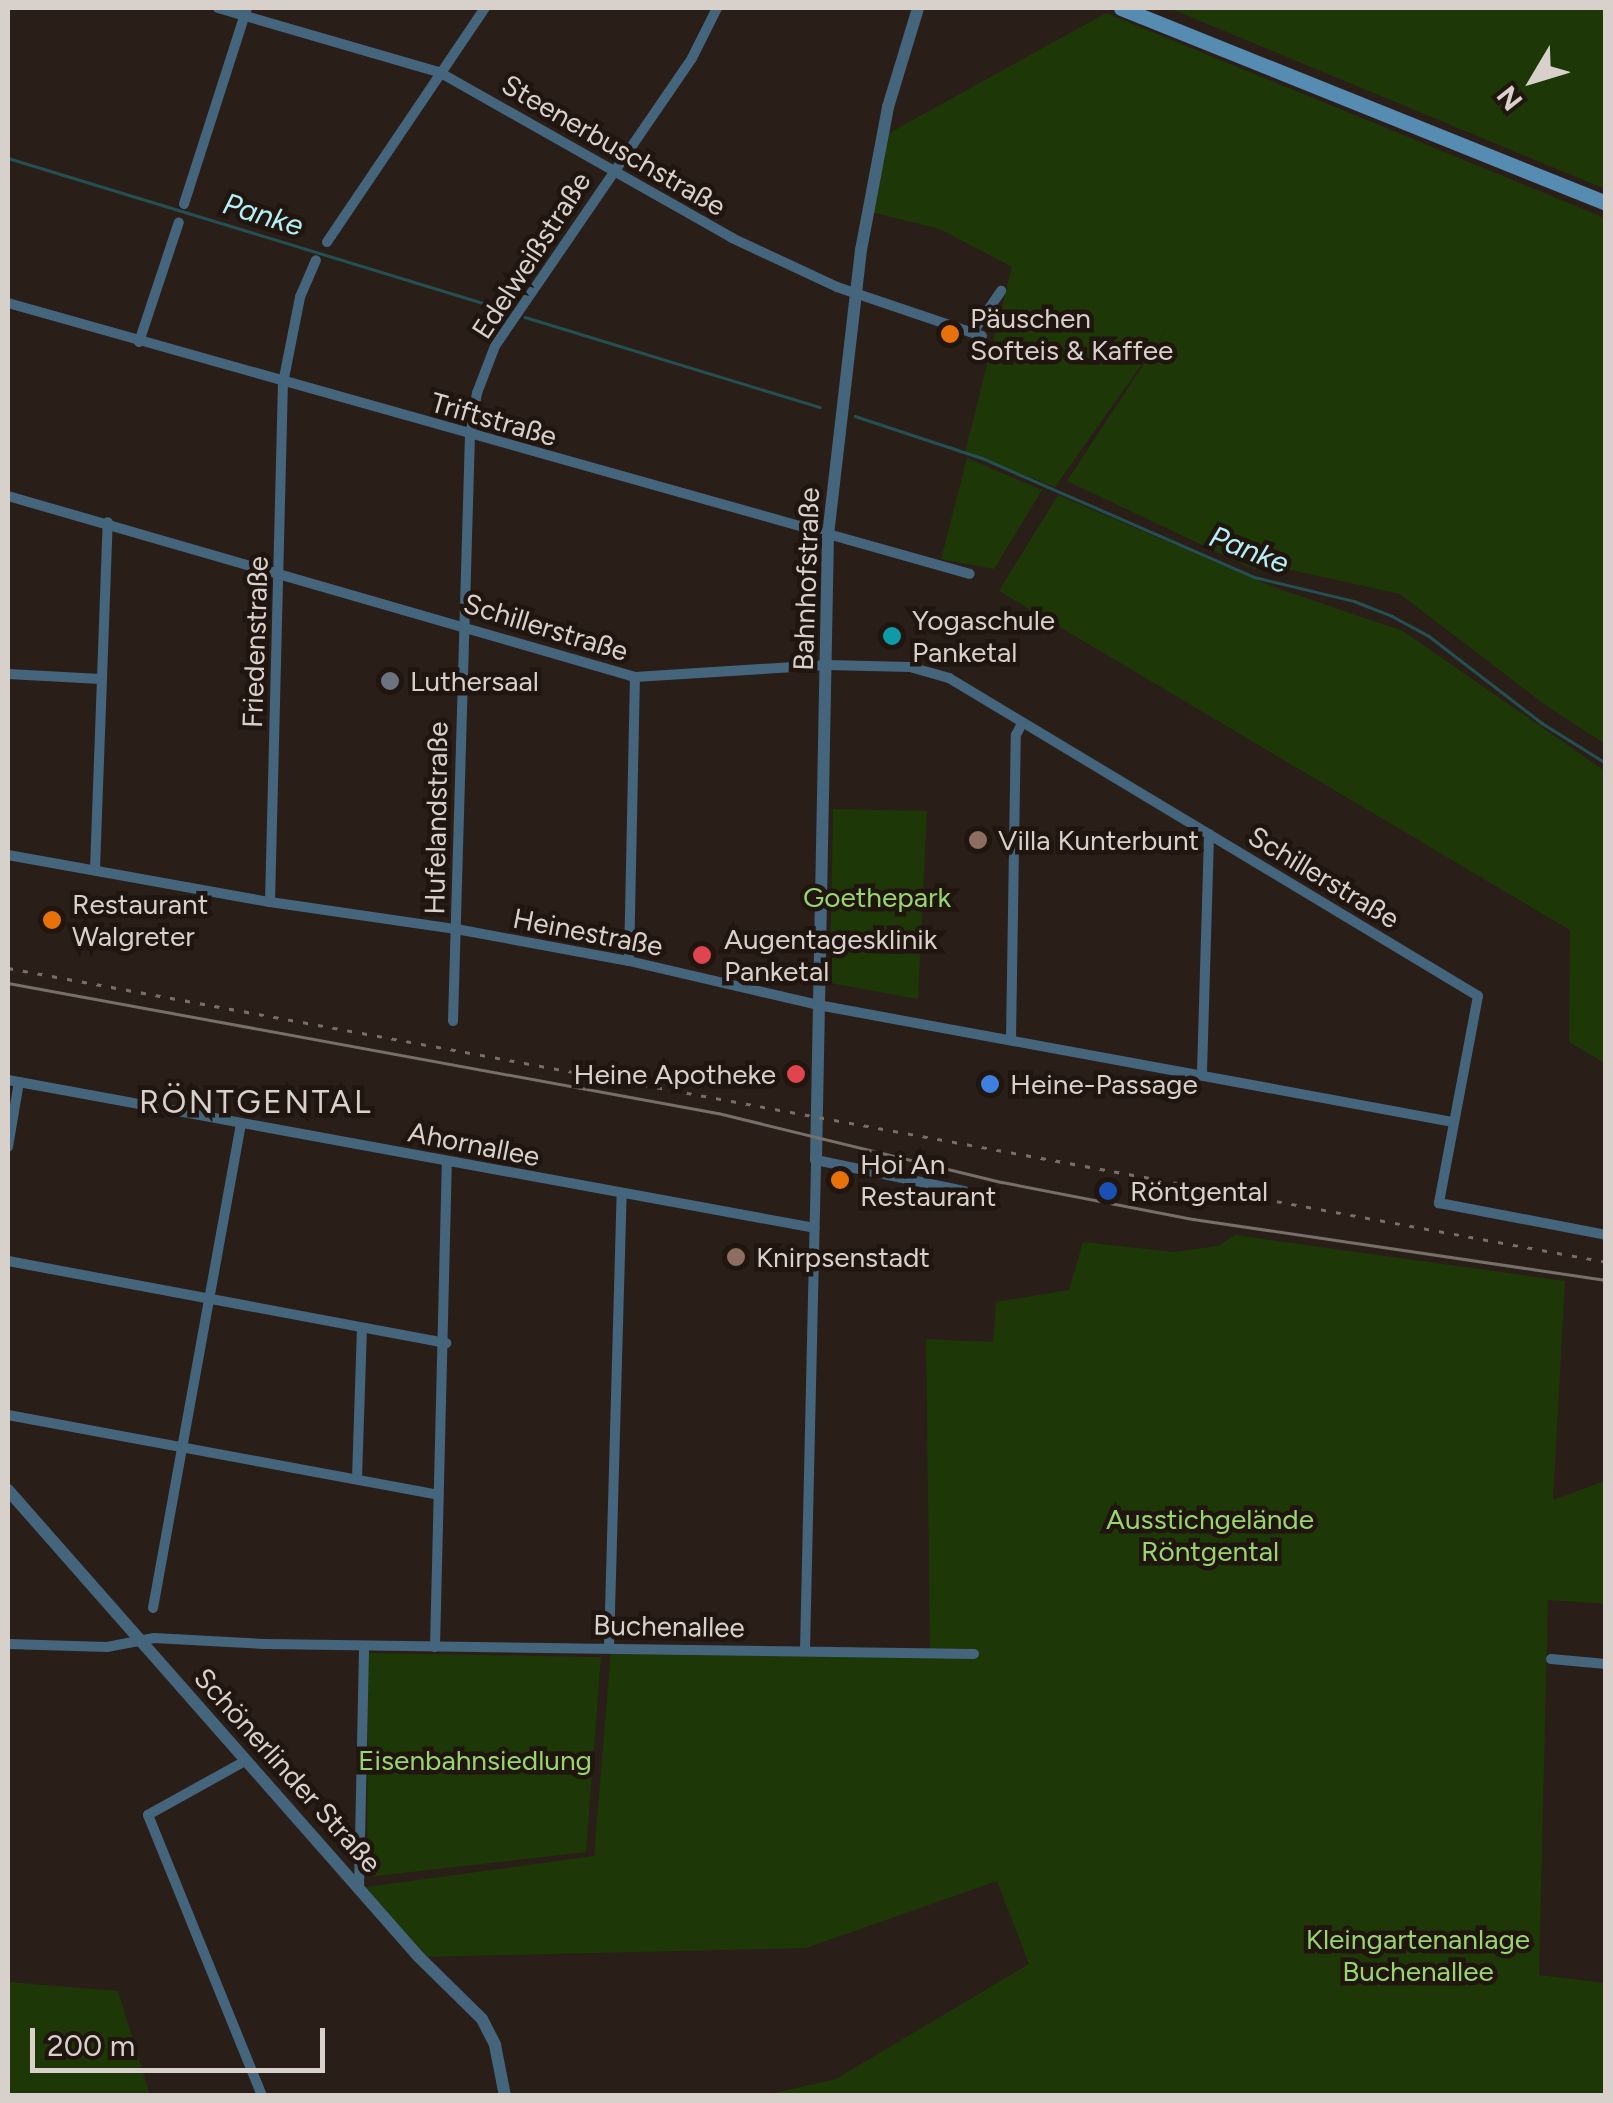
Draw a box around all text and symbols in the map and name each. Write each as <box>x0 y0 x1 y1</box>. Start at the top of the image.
north arrow <box>1483 30 1583 130</box>
street label: Steenerbuschstraße <box>496 67 732 223</box>
text: N <box>1489 79 1529 117</box>
street label: Edelweißstraße <box>465 165 597 345</box>
water label: Panke <box>219 186 307 244</box>
place label: Päuschen Softeis & Kaffee <box>970 301 1173 367</box>
marker: Päuschen Softeis & Kaffee <box>939 323 961 345</box>
street label: Triftstraße <box>427 385 561 453</box>
street label: Bahnhofstraße <box>786 487 826 671</box>
water label: Panke <box>1204 518 1294 582</box>
street label: Friedenstraße <box>235 555 275 729</box>
street label: Schillerstraße <box>460 586 632 668</box>
place label: Yogaschule Panketal <box>912 603 1055 669</box>
marker: Yogaschule Panketal <box>881 625 903 647</box>
place label: Luthersaal <box>410 664 539 698</box>
marker: Luthersaal <box>379 670 401 692</box>
street label: Hufelandstraße <box>418 721 454 915</box>
street label: Schillerstraße <box>1242 819 1406 935</box>
place label: Villa Kunterbunt <box>998 823 1199 857</box>
marker: Villa Kunterbunt <box>967 829 989 851</box>
park label: Goethepark <box>803 880 951 914</box>
place label: Restaurant Walgreter <box>72 887 208 953</box>
street label: Heinestraße <box>510 901 666 963</box>
marker: Restaurant Walgreter <box>41 909 63 931</box>
place label: Augentagesklinik Panketal <box>724 922 937 988</box>
marker: Augentagesklinik Panketal <box>689 942 715 968</box>
place label: Heine Apotheke <box>574 1057 776 1091</box>
marker: Heine Apotheke <box>785 1063 807 1085</box>
place label: Heine-Passage <box>1010 1067 1198 1101</box>
marker: Heine-Passage <box>979 1073 1001 1095</box>
district label: RÖNTGENTAL <box>139 1083 373 1121</box>
street label: Ahornallee <box>405 1115 543 1173</box>
place label: Hoi An Restaurant <box>860 1147 996 1213</box>
marker: Hoi An Restaurant <box>829 1169 851 1191</box>
place label: Röntgental <box>1130 1174 1268 1208</box>
marker: Röntgental <box>1095 1178 1121 1204</box>
place label: Knirpsenstadt <box>756 1240 930 1274</box>
marker: Knirpsenstadt <box>725 1246 747 1268</box>
park label: Ausstichgelände Röntgental <box>1106 1502 1314 1568</box>
street label: Buchenallee <box>593 1608 745 1644</box>
street label: Schönerlinder Straße <box>187 1661 389 1879</box>
park label: Eisenbahnsiedlung <box>358 1743 592 1777</box>
park label: Kleingartenanlage Buchenallee <box>1306 1922 1530 1988</box>
scale bar <box>35 2008 330 2070</box>
text: 200 m <box>47 2027 135 2064</box>

